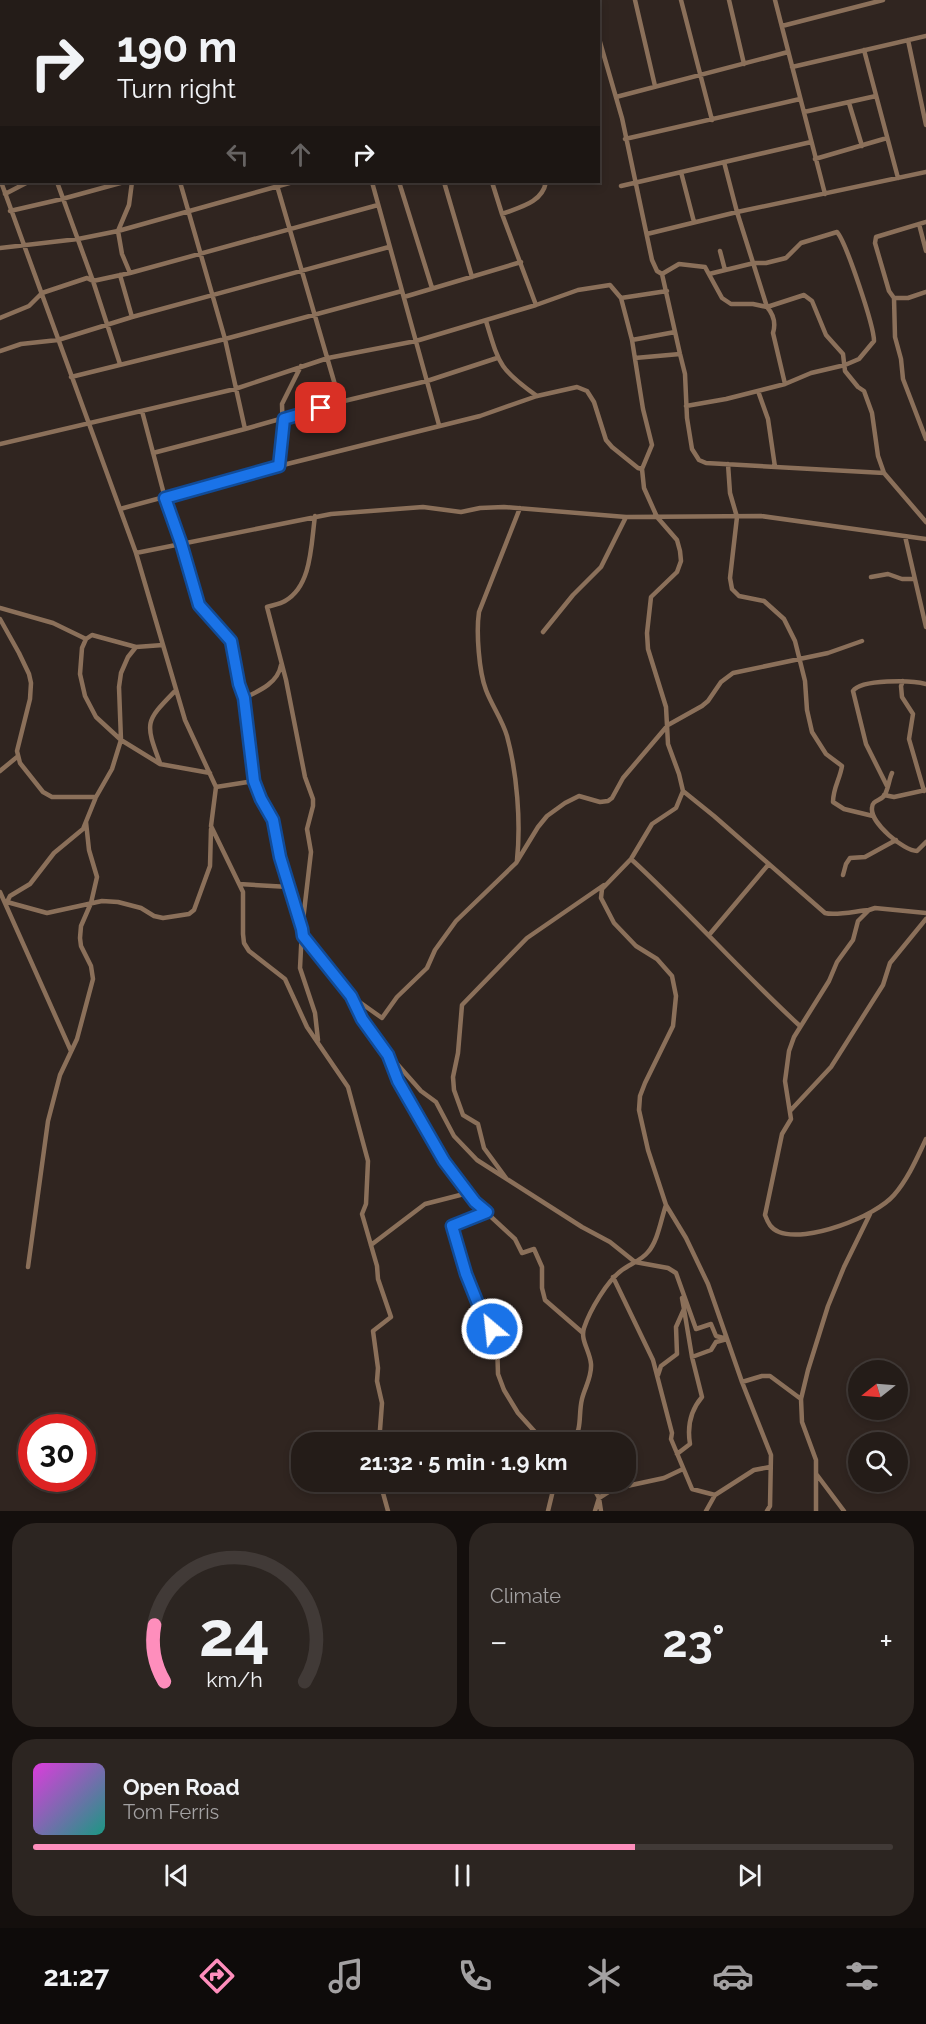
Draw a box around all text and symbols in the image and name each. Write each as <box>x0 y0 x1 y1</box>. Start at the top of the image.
text: 190 m <box>117 23 237 72</box>
icon: right <box>18 24 96 102</box>
text: Turn right <box>117 73 236 104</box>
icon: left <box>221 138 254 171</box>
icon: ahead <box>284 138 317 171</box>
icon: right <box>347 138 380 171</box>
pin <box>295 382 346 433</box>
icon: arrive <box>304 391 337 424</box>
position arrow <box>460 1297 524 1361</box>
north arrow <box>848 1360 908 1420</box>
map controls <box>848 1360 908 1492</box>
speed limit sign: 30 <box>18 1414 96 1492</box>
button: search <box>848 1432 908 1492</box>
text: 21:32 · 5 min · 1.9 km <box>359 1449 568 1475</box>
text: Climate <box>490 1584 561 1608</box>
text: 24 <box>199 1597 270 1671</box>
text: 23° <box>662 1615 725 1668</box>
text: − <box>490 1622 508 1661</box>
text: + <box>879 1622 893 1661</box>
text: km/h <box>206 1667 263 1692</box>
text: Open Road <box>123 1774 240 1800</box>
text: Tom Ferris <box>123 1800 219 1824</box>
icon: previous <box>160 1859 193 1892</box>
icon: pause <box>446 1859 479 1892</box>
icon: next <box>733 1859 766 1892</box>
icon: directions <box>196 1955 238 1997</box>
icon: music <box>325 1955 367 1997</box>
icon: phone <box>454 1955 496 1997</box>
icon: climate <box>583 1955 625 1997</box>
icon: car <box>712 1955 754 1997</box>
icon: filters <box>841 1955 883 1997</box>
text: 21:27 <box>43 1961 109 1992</box>

